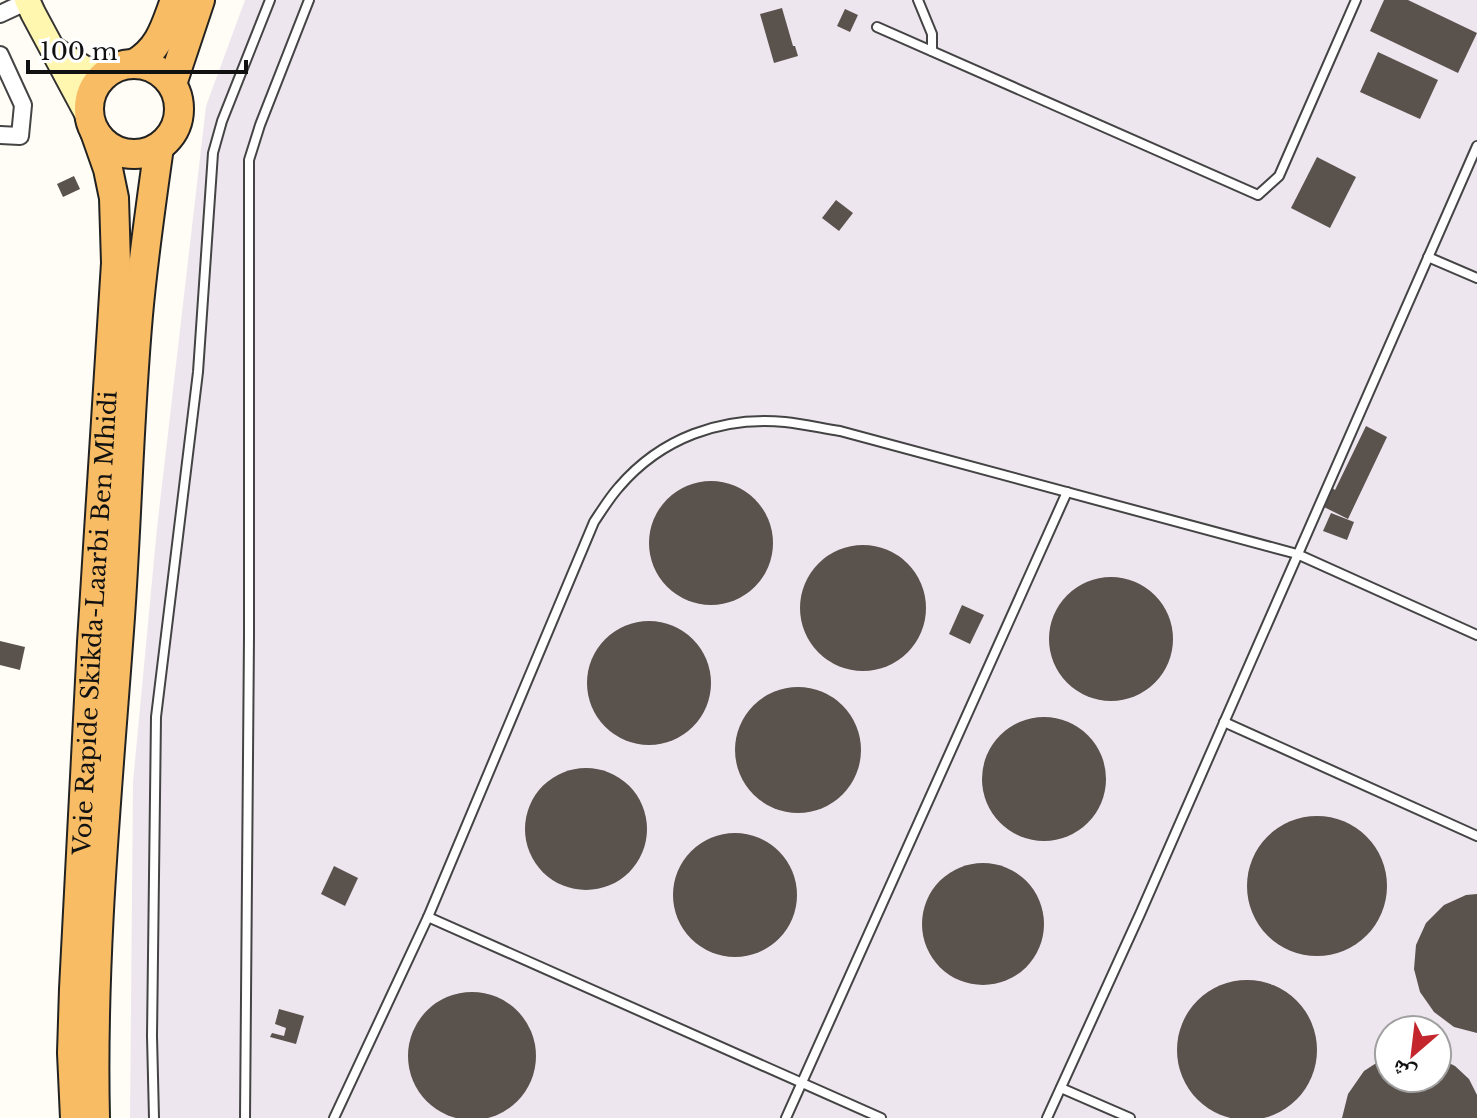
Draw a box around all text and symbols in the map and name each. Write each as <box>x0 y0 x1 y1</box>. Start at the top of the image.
scale bar <box>28 24 246 74</box>
text: 100 m <box>40 37 118 66</box>
street label: Voie Rapide Skikda-Laarbi Ben Mhidi <box>66 390 122 856</box>
north arrow <box>1373 1014 1453 1094</box>
text: ش <box>1387 1054 1420 1089</box>

